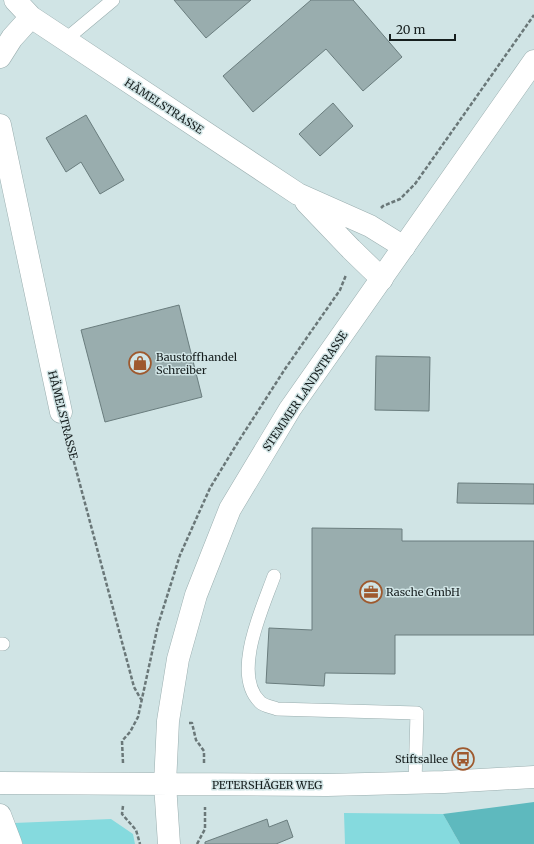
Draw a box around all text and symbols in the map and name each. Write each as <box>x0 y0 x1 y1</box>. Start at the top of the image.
scale bar <box>390 16 455 42</box>
text: 20 m <box>396 22 425 37</box>
street label: HÄMELSTRASSE <box>122 75 206 137</box>
street label: STEMMER LANDSTRASSE <box>260 328 350 454</box>
shop icon: Baustoffhandel Schreiber <box>127 350 153 376</box>
place label: Baustoffhandel Schreiber <box>156 350 238 377</box>
street label: HÄMELSTRASSE <box>45 369 81 461</box>
office icon: Rasche GmbH <box>358 579 384 605</box>
place label: Rasche GmbH <box>386 585 460 599</box>
bus stop icon: Stiftsallee <box>450 746 476 772</box>
place label: Stiftsallee <box>395 752 448 766</box>
street label: PETERSHÄGER WEG <box>212 778 322 792</box>

